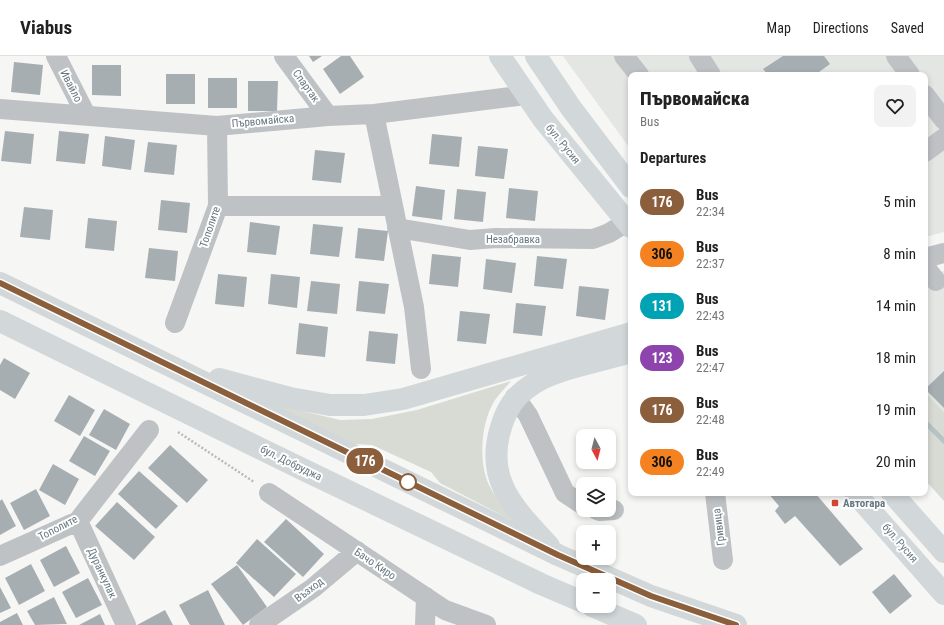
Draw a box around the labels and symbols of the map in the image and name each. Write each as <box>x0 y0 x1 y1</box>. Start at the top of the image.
street label: Спартак <box>290 67 323 105</box>
street label: Ивайло <box>57 68 85 105</box>
street label: Първомайска <box>231 112 295 130</box>
street label: бул. Русия <box>543 121 583 167</box>
street label: Тополите <box>197 205 223 249</box>
street label: Незабравка <box>486 233 540 246</box>
north arrow <box>576 429 616 469</box>
street label: бул. Добруджа <box>258 443 324 483</box>
line badge: 176 <box>342 448 388 474</box>
unlabelled marker <box>399 473 417 491</box>
place label: Aвтогара <box>843 497 885 510</box>
marker: Aвтогара <box>830 498 840 508</box>
street label: Гривица <box>710 508 728 546</box>
street label: Тополите <box>36 513 80 543</box>
street label: бул. Русия <box>880 521 920 565</box>
street label: Бачо Киро <box>352 545 399 583</box>
street label: Дуранкулак <box>85 546 120 601</box>
street label: Възход <box>292 575 326 605</box>

